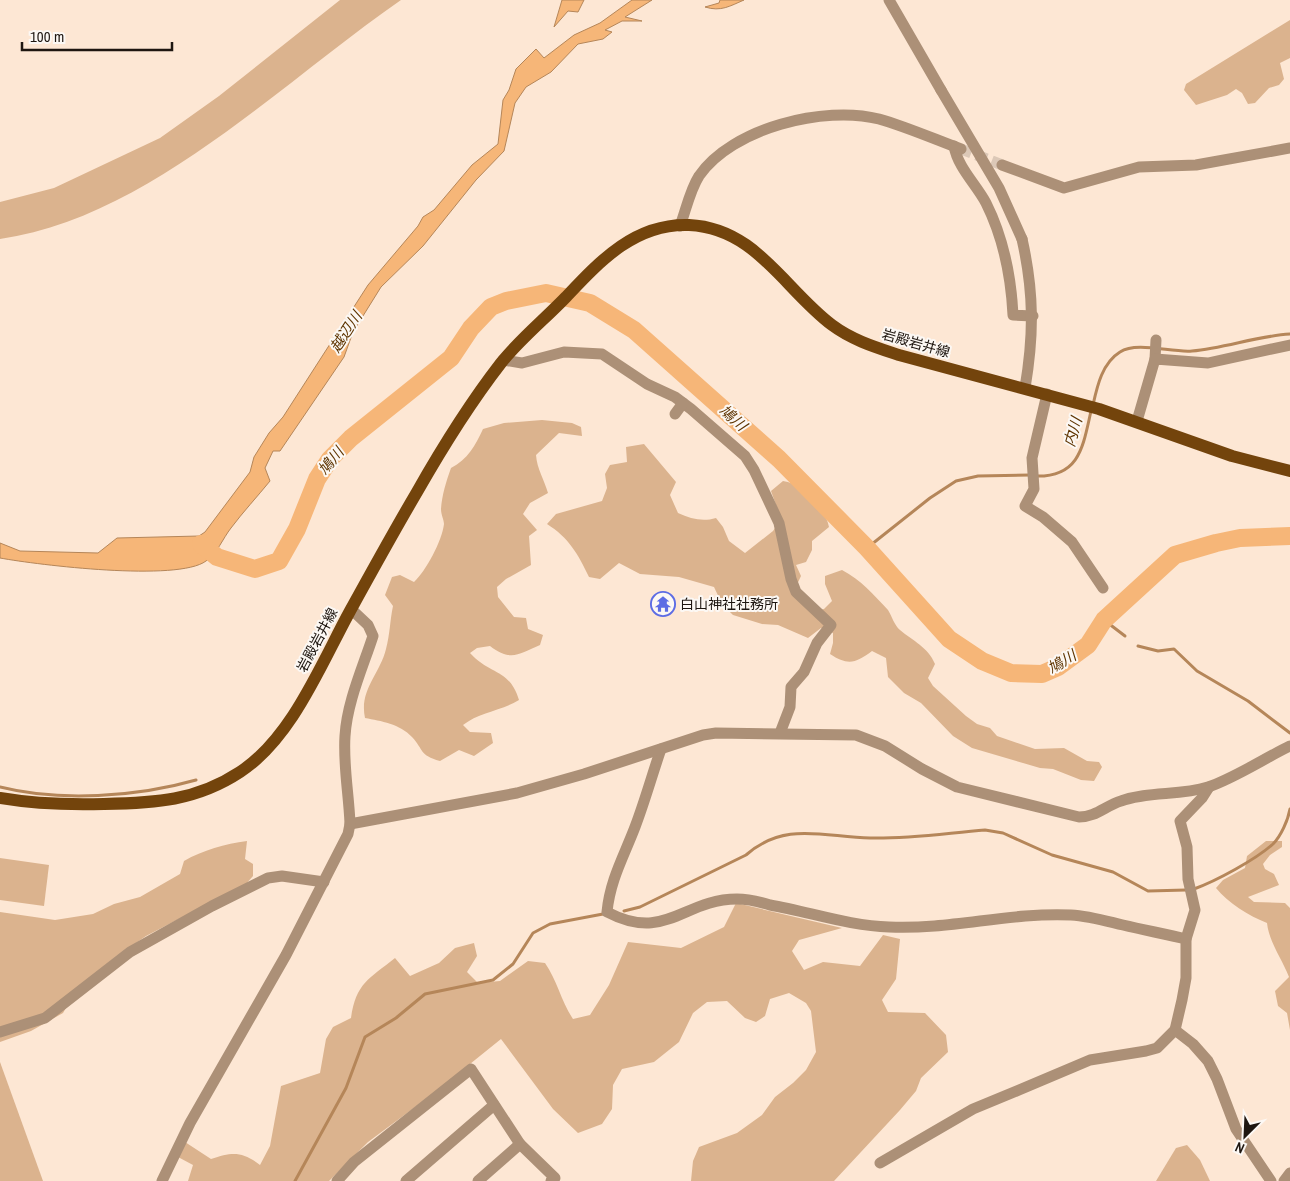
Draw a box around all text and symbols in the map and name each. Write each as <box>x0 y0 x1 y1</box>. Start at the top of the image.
scale bar <box>22 20 172 52</box>
text: 100 m <box>30 26 64 47</box>
water label: 越辺川 <box>325 305 368 356</box>
street label: 岩殿岩井線 <box>880 325 952 361</box>
water label: 鳩川 <box>715 400 753 437</box>
water label: 内川 <box>1058 413 1087 449</box>
water label: 鳩川 <box>313 441 349 479</box>
temple icon: 白山神社社務所 <box>650 591 676 617</box>
place label: 白山神社社務所 <box>680 595 778 613</box>
street label: 岩殿岩井線 <box>293 605 341 675</box>
water label: 鳩川 <box>1043 644 1082 678</box>
north arrow <box>1220 1111 1270 1161</box>
text: N <box>1232 1138 1247 1158</box>

